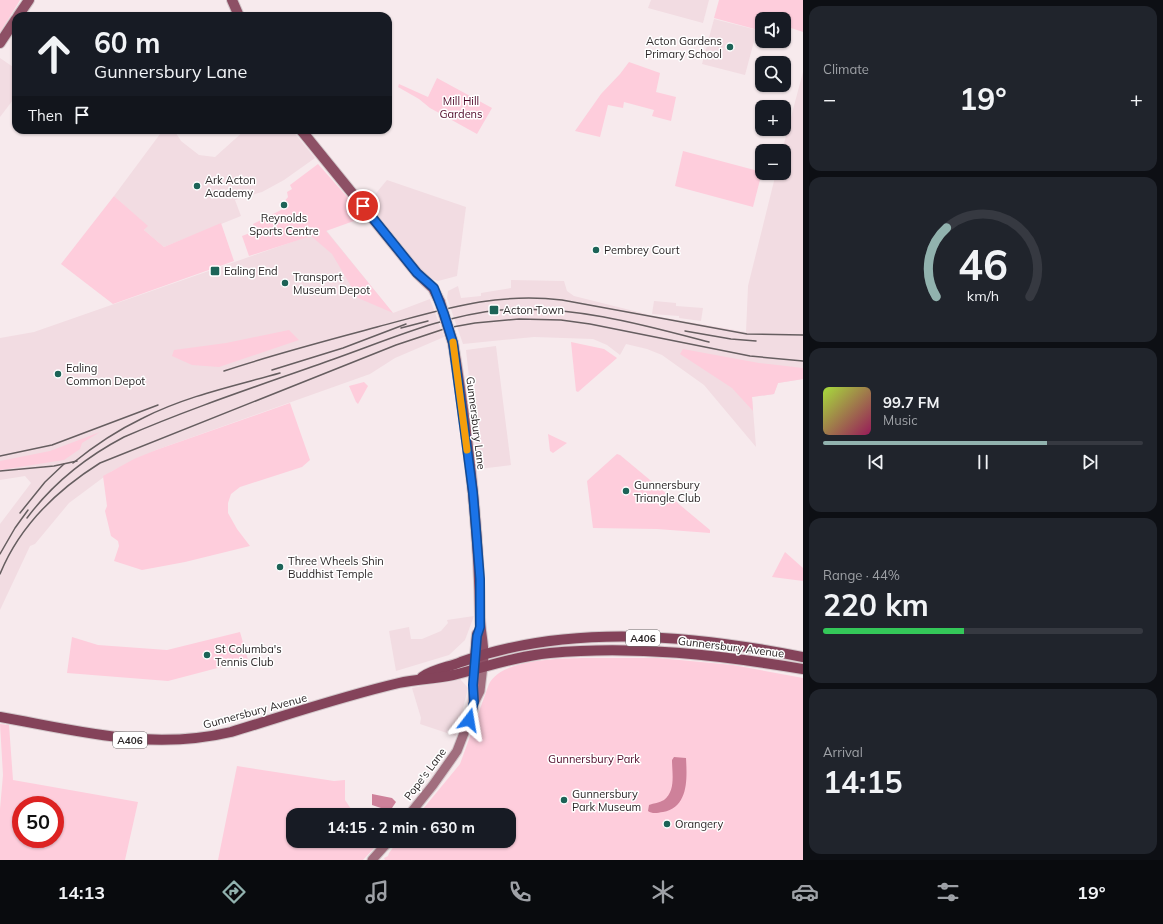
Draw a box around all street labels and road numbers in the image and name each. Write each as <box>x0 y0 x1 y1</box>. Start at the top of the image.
street label: Gunnersbury Lane <box>463 376 489 470</box>
road number: A406 <box>626 630 660 646</box>
street label: Gunnersbury Avenue <box>677 634 785 660</box>
street label: Gunnersbury Avenue <box>202 690 308 732</box>
road number: A406 <box>113 732 147 748</box>
street label: Pope's Lane <box>401 745 449 803</box>

